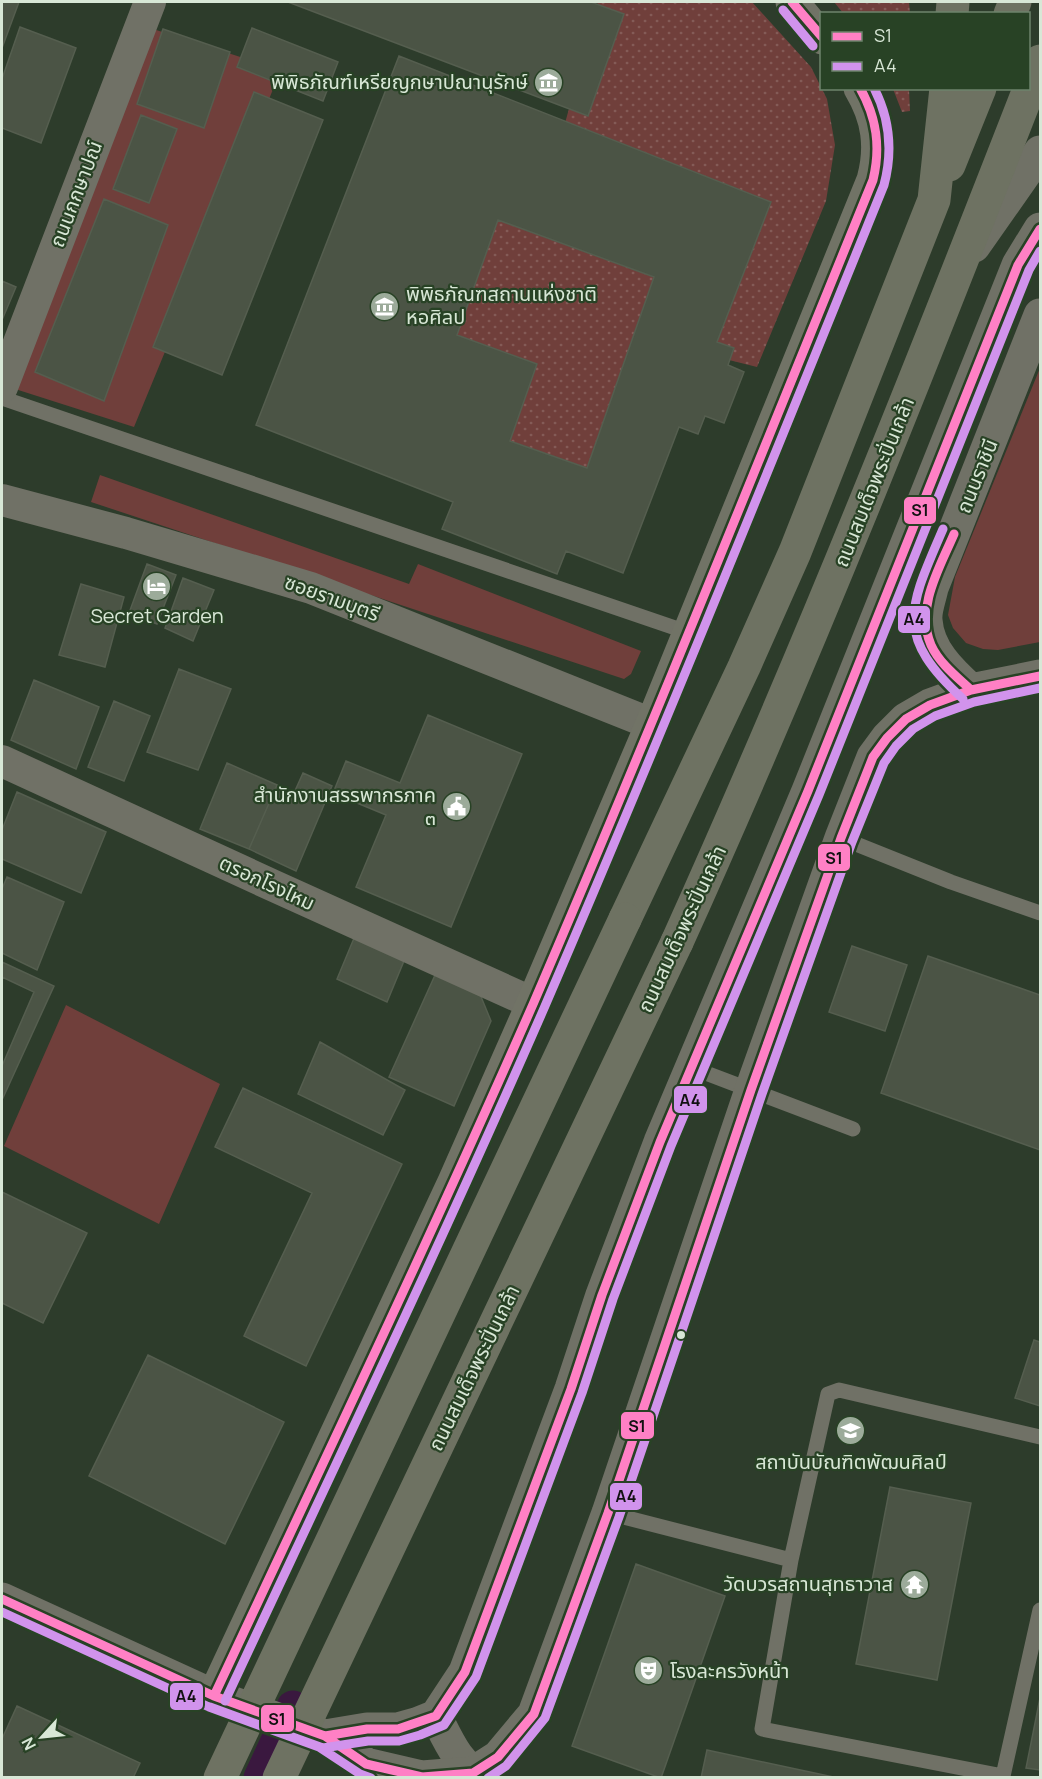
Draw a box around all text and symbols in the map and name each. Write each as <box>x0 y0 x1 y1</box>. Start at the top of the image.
legend <box>820 12 1030 90</box>
text: S1 <box>874 23 892 47</box>
text: A4 <box>874 53 897 77</box>
museum icon: พิพิธภัณฑ์เหรียญกษาปณานุรักษ์ <box>533 66 565 98</box>
place label: พิพิธภัณฑ์เหรียญกษาปณานุรักษ์ <box>271 68 528 95</box>
street label: ถนนกกษาปณ์ <box>43 137 108 251</box>
place label: พิพิธภัณฑสถานแห่งชาติ หอศิลป <box>406 280 597 330</box>
museum icon: พิพิธภัณฑสถานแห่งชาติ หอศิลป <box>369 290 401 322</box>
street label: ถนนสมเด็จพระปิ่นเกล้า <box>827 393 920 571</box>
street label: ถนนราชินี <box>949 435 1004 517</box>
line badge: S1 <box>903 496 937 525</box>
text: S1 <box>911 499 929 521</box>
street label: ซอยรามบุตรี <box>281 568 383 627</box>
hotel icon: Secret Garden <box>141 570 173 602</box>
place label: Secret Garden <box>90 602 224 629</box>
line badge: A4 <box>897 605 931 634</box>
text: A4 <box>904 608 924 630</box>
place label: สำนักงานสรรพากรภาค ๓ <box>254 781 436 831</box>
public building icon: สำนักงานสรรพากรภาค ๓ <box>441 790 473 822</box>
street label: ถนนสมเด็จพระปิ่นเกล้า <box>631 841 732 1017</box>
line badge: S1 <box>817 843 851 872</box>
text: S1 <box>825 847 843 869</box>
street label: ตรอกโรงไหม <box>215 849 319 916</box>
line badge: A4 <box>673 1085 708 1114</box>
text: A4 <box>680 1089 700 1111</box>
street label: ถนนสมเด็จพระปิ่นเกล้า <box>422 1280 525 1455</box>
unlabelled marker <box>675 1329 687 1341</box>
line badge: S1 <box>620 1411 655 1440</box>
text: S1 <box>628 1415 646 1437</box>
school or university icon: สถาบันบัณฑิตพัฒนศิลป์ <box>835 1415 867 1447</box>
place label: สถาบันบัณฑิตพัฒนศิลป์ <box>755 1448 947 1475</box>
line badge: A4 <box>609 1482 643 1511</box>
text: A4 <box>616 1485 636 1507</box>
temple icon: วัดบวรสถานสุทธาวาส <box>898 1568 930 1600</box>
place label: วัดบวรสถานสุทธาวาส <box>723 1570 893 1597</box>
theatre icon: โรงละครวังหน้า <box>633 1655 665 1687</box>
place label: โรงละครวังหน้า <box>670 1657 789 1684</box>
line badge: A4 <box>169 1682 204 1711</box>
text: A4 <box>176 1685 196 1707</box>
line badge: S1 <box>260 1704 295 1733</box>
north arrow <box>12 1707 72 1767</box>
text: S1 <box>268 1708 286 1730</box>
text: N <box>16 1734 41 1754</box>

